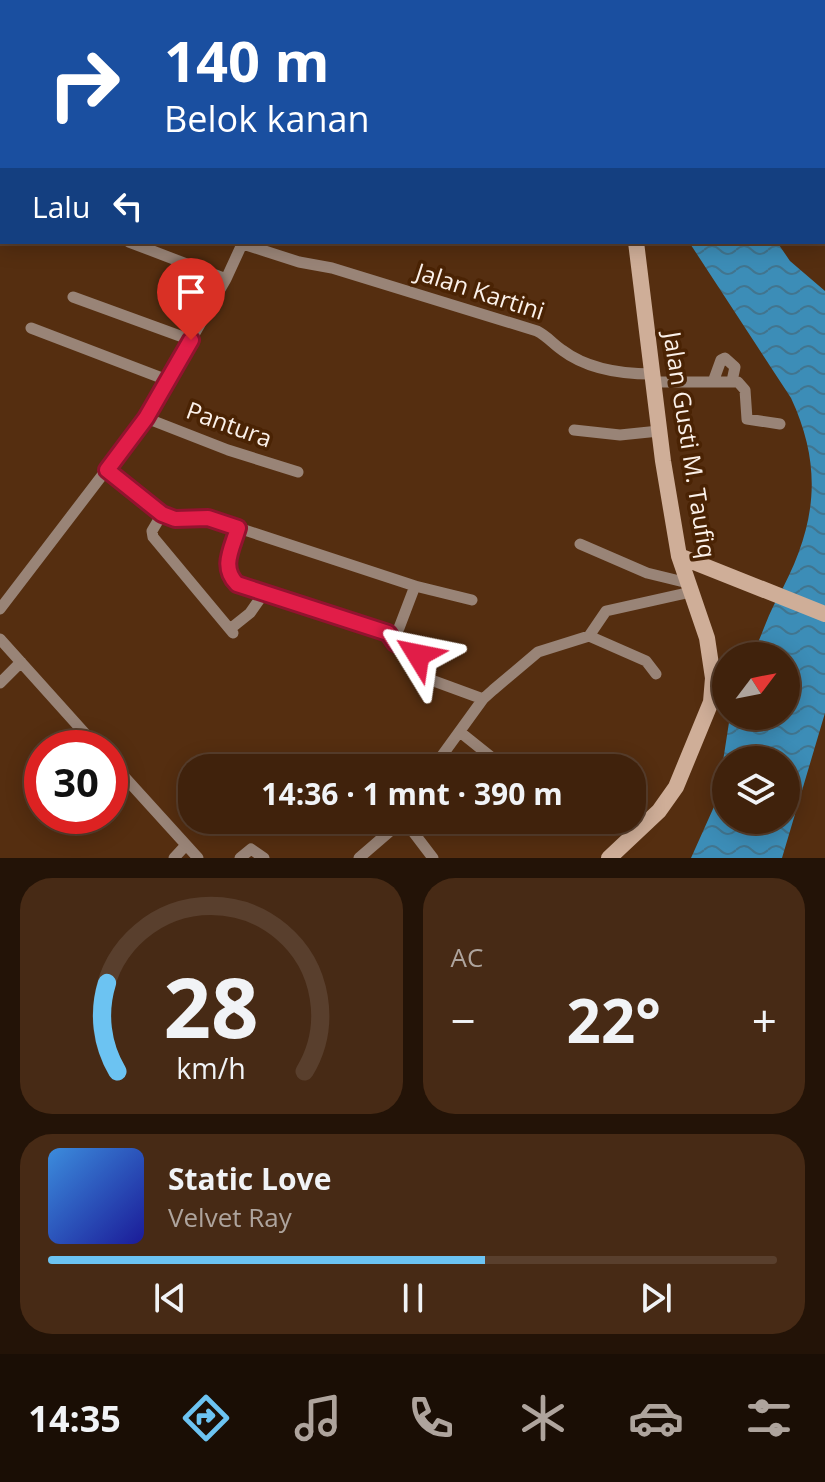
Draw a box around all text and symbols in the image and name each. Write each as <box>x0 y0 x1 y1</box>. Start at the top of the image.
text: 140 m <box>164 22 330 98</box>
icon: right <box>32 32 136 136</box>
text: Belok kanan <box>164 94 370 143</box>
icon: left <box>106 184 150 228</box>
text: Lalu <box>32 186 90 227</box>
street label: Jalan Kartini <box>410 254 549 327</box>
pin <box>157 258 225 340</box>
icon: arrive <box>169 270 213 314</box>
street label: Jalan Gusti M. Taufiq <box>656 327 725 560</box>
street label: Pantura <box>182 393 277 454</box>
position arrow <box>376 613 460 697</box>
north arrow <box>712 642 800 730</box>
map controls <box>712 642 800 834</box>
speed limit sign: 30 <box>24 730 128 834</box>
button: layers <box>712 746 800 834</box>
text: 14:36 · 1 mnt · 390 m <box>261 773 563 814</box>
text: AC <box>451 939 483 975</box>
text: 28 <box>164 949 259 1062</box>
text: 22° <box>567 979 661 1061</box>
text: − <box>451 990 476 1050</box>
text: + <box>752 990 777 1050</box>
text: km/h <box>177 1048 246 1087</box>
text: Static Love <box>168 1158 331 1199</box>
text: Velvet Ray <box>168 1199 292 1235</box>
icon: previous <box>148 1276 192 1320</box>
icon: pause <box>391 1276 435 1320</box>
icon: next <box>634 1276 678 1320</box>
icon: directions <box>178 1390 234 1446</box>
icon: music <box>290 1390 346 1446</box>
icon: phone <box>403 1390 459 1446</box>
icon: climate <box>515 1390 571 1446</box>
icon: car <box>628 1390 684 1446</box>
icon: filters <box>741 1390 797 1446</box>
text: 14:35 <box>28 1394 121 1443</box>

